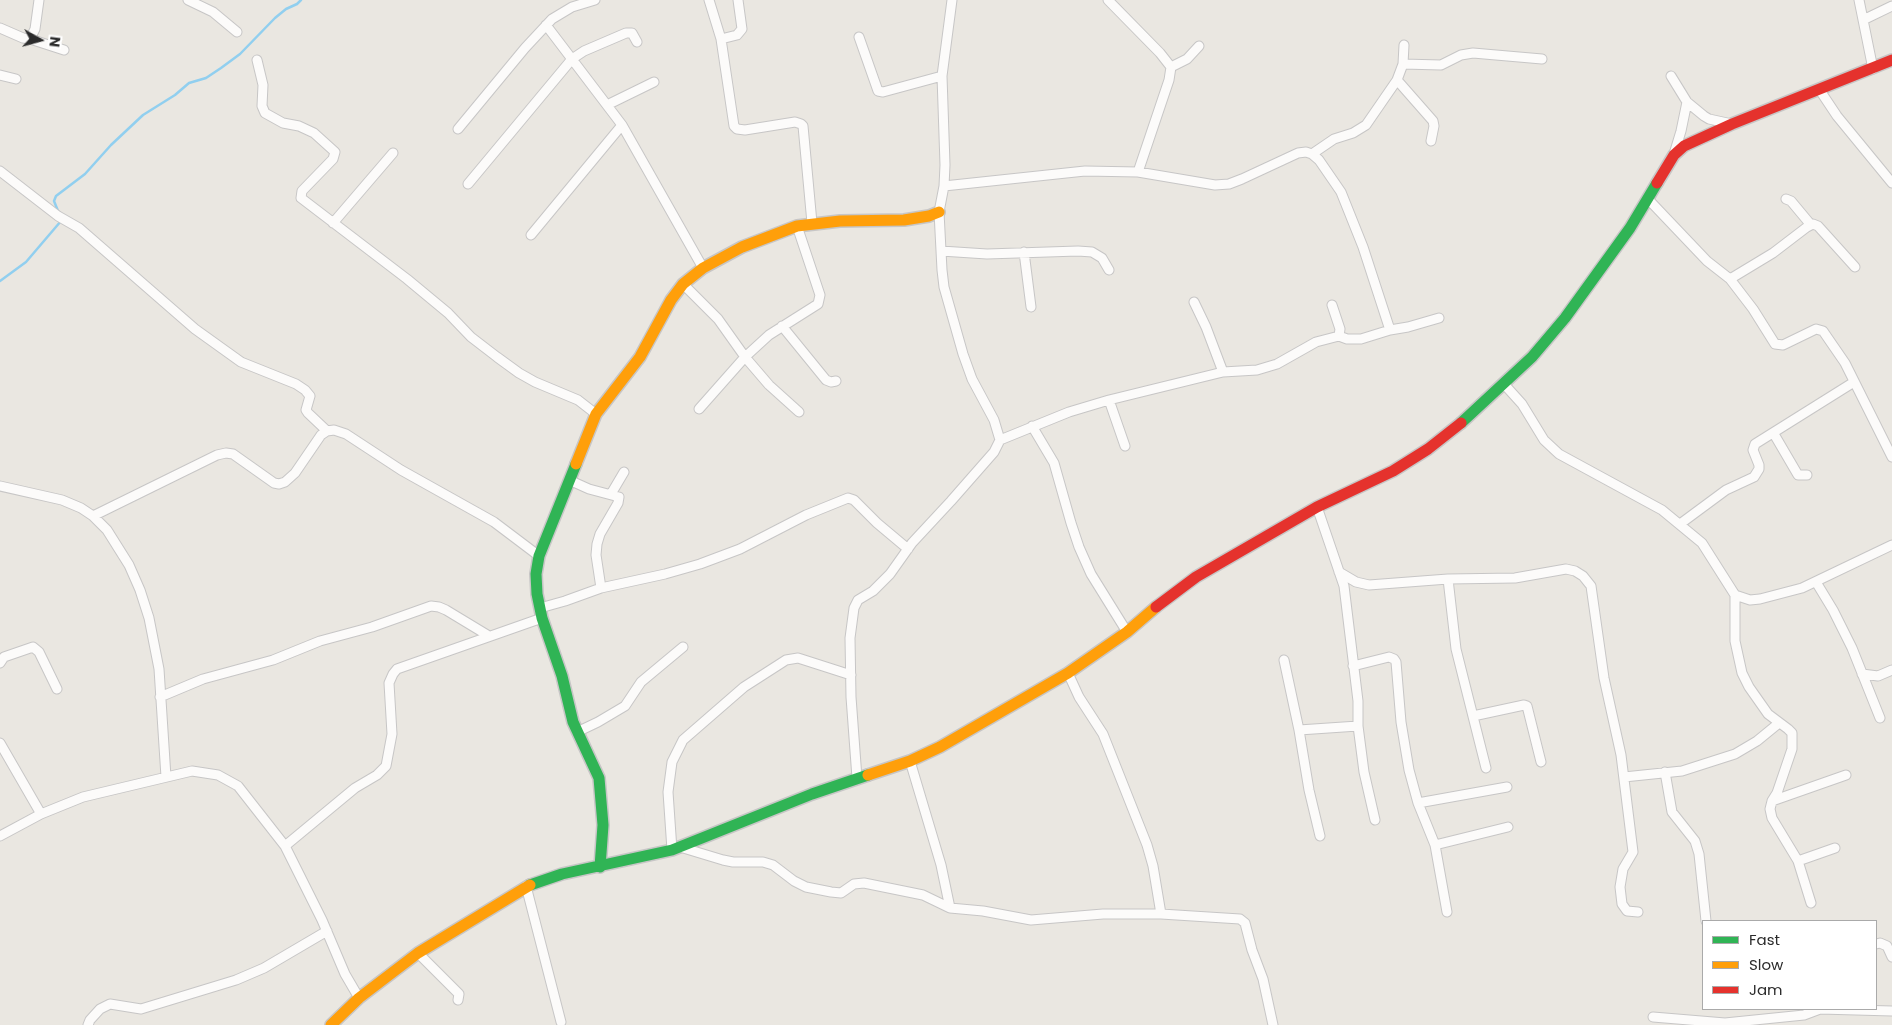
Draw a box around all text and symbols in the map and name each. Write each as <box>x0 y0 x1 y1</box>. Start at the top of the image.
north arrow <box>15 15 65 65</box>
text: N <box>44 35 65 48</box>
legend <box>1702 920 1877 1010</box>
text: Fast <box>1749 929 1780 950</box>
text: Slow <box>1749 954 1783 975</box>
text: Jam <box>1749 979 1783 1000</box>

